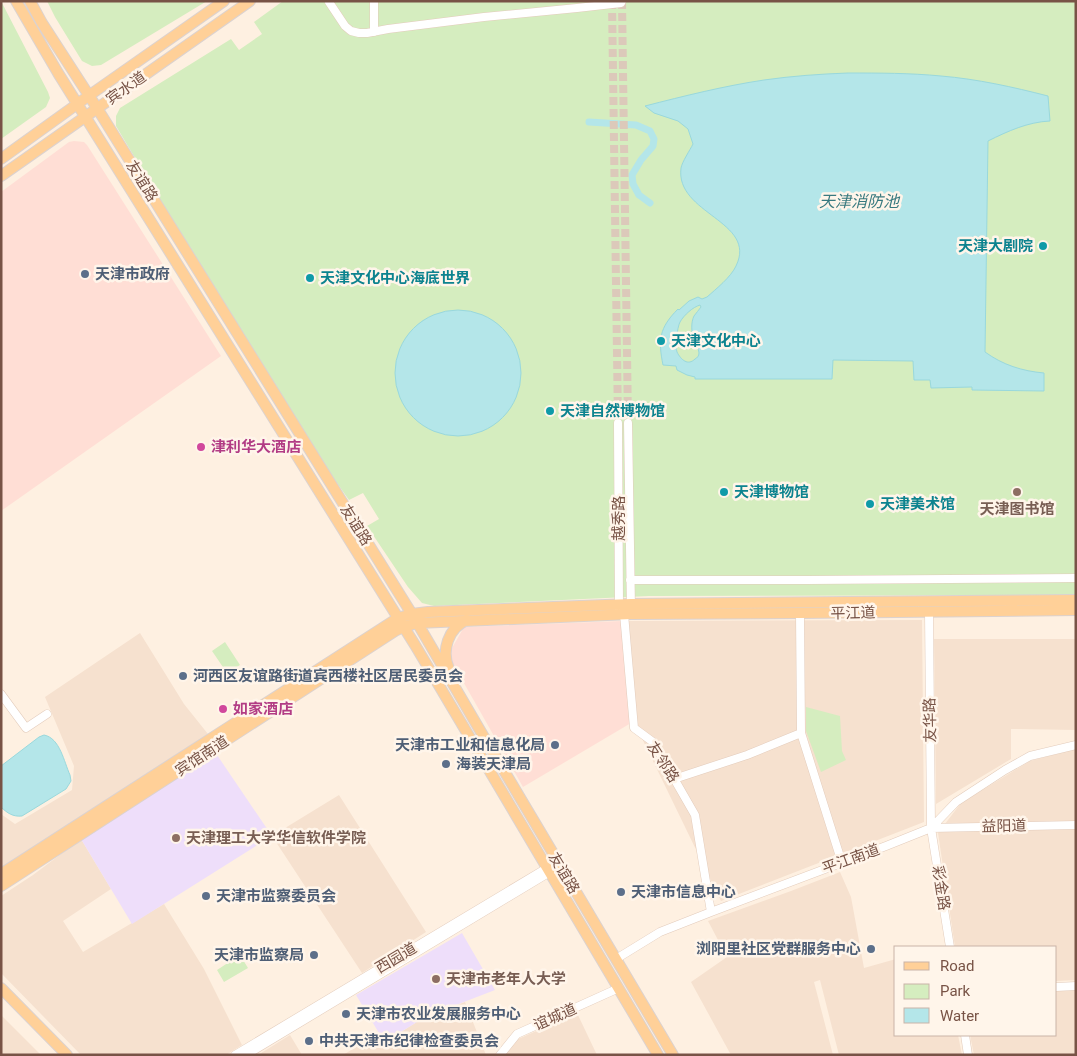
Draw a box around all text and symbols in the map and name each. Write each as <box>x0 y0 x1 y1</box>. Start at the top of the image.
street label: 宾水道 <box>102 68 150 108</box>
street label: 友谊路 <box>122 157 162 205</box>
water label: 天津消防池 <box>819 192 901 211</box>
place label: 天津大剧院 <box>958 237 1033 255</box>
marker: 天津大剧院 <box>1037 240 1049 252</box>
place label: 天津市政府 <box>95 265 170 283</box>
marker: 天津市政府 <box>79 268 91 280</box>
place label: 天津文化中心海底世界 <box>320 269 470 287</box>
marker: 天津文化中心海底世界 <box>304 272 316 284</box>
place label: 天津文化中心 <box>671 332 761 350</box>
marker: 天津文化中心 <box>655 335 667 347</box>
place label: 天津自然博物馆 <box>560 402 665 420</box>
marker: 天津自然博物馆 <box>544 405 556 417</box>
place label: 津利华大酒店 <box>211 438 301 456</box>
marker: 津利华大酒店 <box>195 441 207 453</box>
place label: 天津博物馆 <box>734 483 809 501</box>
marker: 天津博物馆 <box>718 486 730 498</box>
marker: 天津图书馆 <box>1011 486 1023 498</box>
street label: 越秀路 <box>610 495 628 541</box>
place label: 天津美术馆 <box>880 495 955 513</box>
marker: 天津美术馆 <box>864 498 876 510</box>
place label: 天津图书馆 <box>979 500 1055 518</box>
street label: 友谊路 <box>336 501 376 549</box>
street label: 平江道 <box>830 604 876 622</box>
place label: 河西区友谊路街道宾西楼社区居民委员会 <box>193 667 463 685</box>
marker: 河西区友谊路街道宾西楼社区居民委员会 <box>177 670 189 682</box>
street label: 友华路 <box>921 697 939 743</box>
place label: 如家酒店 <box>233 700 293 718</box>
marker: 如家酒店 <box>217 703 229 715</box>
street label: 宾馆南道 <box>172 732 232 780</box>
place label: 天津市工业和信息化局 <box>395 736 545 754</box>
street label: 友邻路 <box>643 738 683 786</box>
marker: 天津市工业和信息化局 <box>549 739 561 751</box>
place label: 海装天津局 <box>456 755 531 773</box>
marker: 海装天津局 <box>440 758 452 770</box>
street label: 益阳道 <box>981 817 1027 835</box>
place label: 天津理工大学华信软件学院 <box>186 829 366 847</box>
marker: 天津理工大学华信软件学院 <box>170 832 182 844</box>
street label: 平江南道 <box>820 840 882 878</box>
street label: 友谊路 <box>545 849 583 897</box>
street label: 彩金路 <box>929 864 953 912</box>
place label: 天津市信息中心 <box>631 883 736 901</box>
marker: 天津市信息中心 <box>615 886 627 898</box>
place label: 天津市监察委员会 <box>216 887 336 905</box>
marker: 天津市监察委员会 <box>200 890 212 902</box>
street label: 西园道 <box>372 939 420 977</box>
place label: 浏阳里社区党群服务中心 <box>696 940 861 958</box>
marker: 浏阳里社区党群服务中心 <box>865 943 877 955</box>
place label: 天津市监察局 <box>214 946 304 964</box>
legend <box>894 946 1057 1036</box>
marker: 天津市监察局 <box>308 949 320 961</box>
text: Road <box>940 957 974 975</box>
place label: 天津市老年人大学 <box>446 970 566 988</box>
marker: 天津市老年人大学 <box>430 973 442 985</box>
text: Park <box>940 982 971 1000</box>
street label: 谊城道 <box>531 1000 579 1034</box>
place label: 天津市农业发展服务中心 <box>356 1005 521 1023</box>
text: Water <box>940 1007 979 1025</box>
marker: 天津市农业发展服务中心 <box>340 1008 352 1020</box>
place label: 中共天津市纪律检查委员会 <box>319 1032 499 1050</box>
marker: 中共天津市纪律检查委员会 <box>303 1035 315 1047</box>

